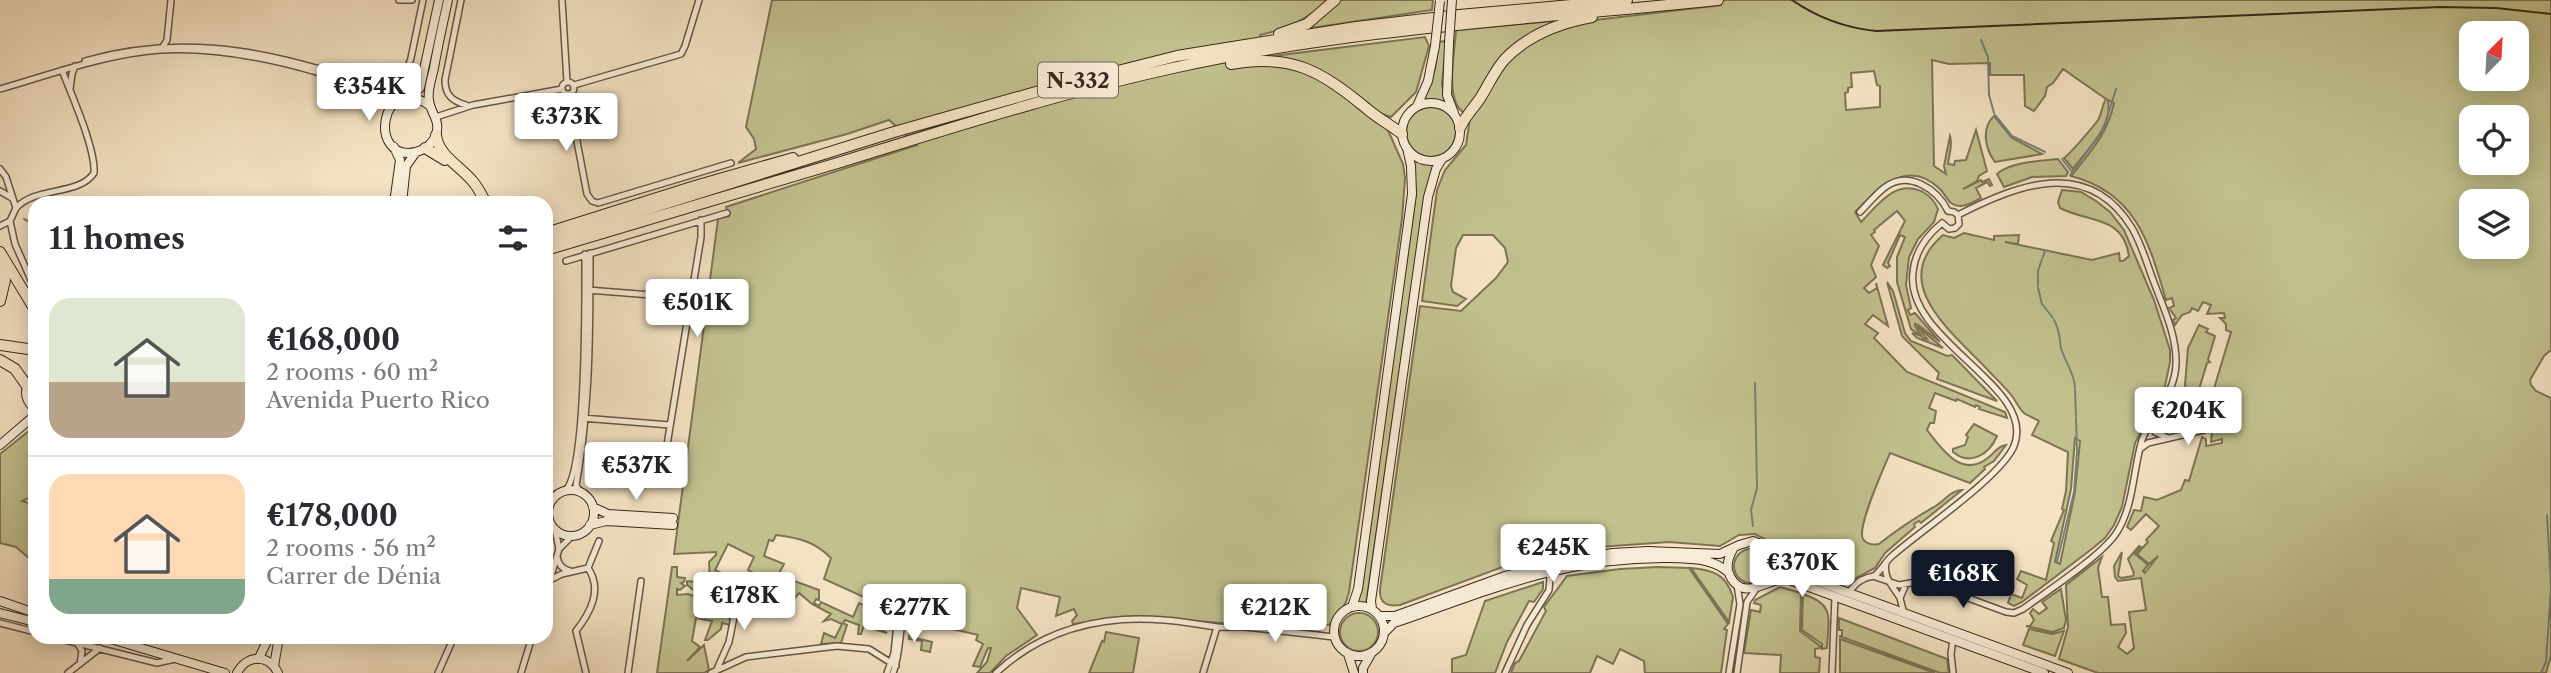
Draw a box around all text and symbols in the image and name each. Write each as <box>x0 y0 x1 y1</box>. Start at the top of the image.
north arrow <box>2459 21 2529 91</box>
map controls <box>2459 21 2529 259</box>
road number: N-332 <box>1038 62 1118 98</box>
pin: €354K <box>320 64 418 123</box>
text: €354K <box>333 72 405 100</box>
pin: €373K <box>517 94 615 153</box>
text: €373K <box>531 102 601 130</box>
button: locate <box>2459 105 2529 175</box>
button: layers <box>2459 189 2529 259</box>
icon: filters <box>494 219 532 257</box>
text: 11 homes <box>49 220 185 257</box>
pin: €501K <box>648 280 746 339</box>
text: €501K <box>662 288 732 316</box>
text: €168,000 <box>266 321 400 358</box>
icon: home <box>105 326 189 410</box>
text: 2 rooms · 60 m² <box>266 358 438 386</box>
text: Avenida Puerto Rico <box>266 386 490 414</box>
pin: €204K <box>2139 388 2237 447</box>
text: €204K <box>2151 396 2225 424</box>
pin: €537K <box>587 442 685 502</box>
text: €537K <box>601 451 671 479</box>
text: €178,000 <box>266 497 398 534</box>
icon: home <box>105 502 189 586</box>
pin: €245K <box>1504 524 1602 584</box>
text: €245K <box>1517 533 1589 561</box>
text: 2 rooms · 56 m² <box>266 534 436 562</box>
pin: €370K <box>1753 540 1851 599</box>
text: €370K <box>1766 548 1838 576</box>
pin: €168K <box>1914 550 2012 610</box>
text: €168K <box>1927 559 1999 587</box>
text: Carrer de Dénia <box>266 562 441 590</box>
pin: €178K <box>695 572 793 632</box>
text: €178K <box>709 581 779 609</box>
pin: €277K <box>865 584 963 644</box>
pin: €212K <box>1226 584 1324 644</box>
text: €277K <box>879 593 949 621</box>
text: €212K <box>1240 593 1310 621</box>

